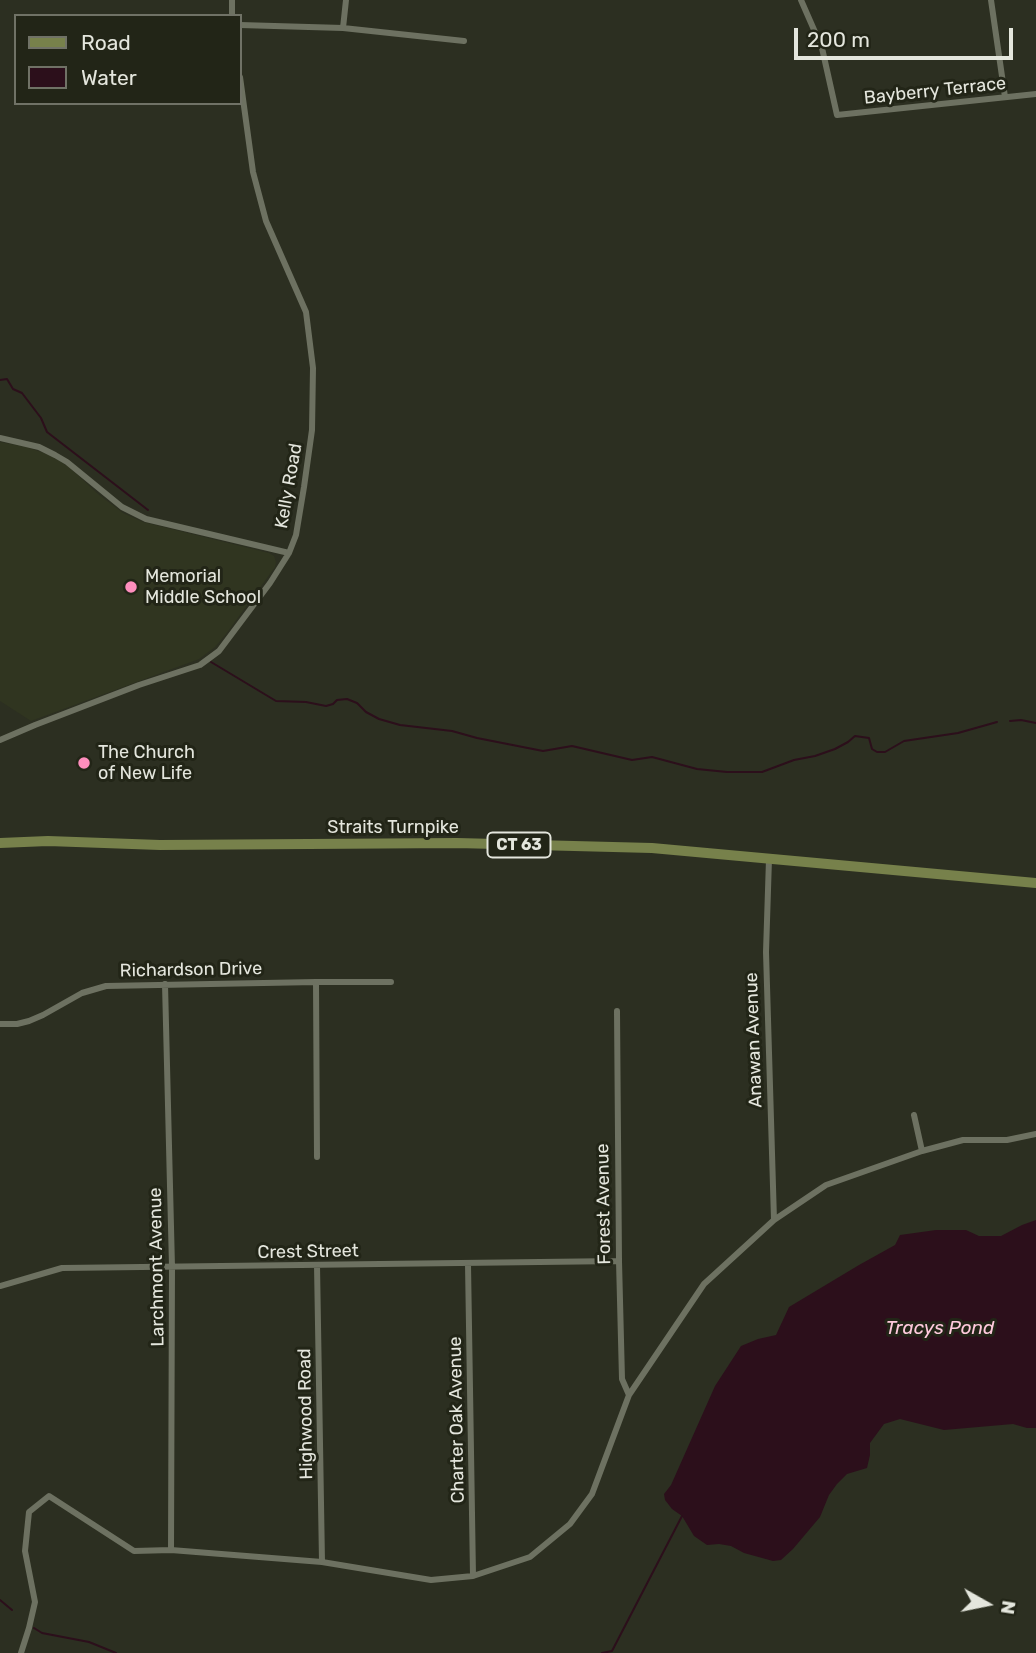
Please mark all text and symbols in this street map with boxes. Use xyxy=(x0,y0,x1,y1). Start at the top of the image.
legend xyxy=(14,14,242,105)
scale bar xyxy=(798,14,1017,58)
text: 200 m xyxy=(807,27,870,52)
text: Road xyxy=(81,30,131,55)
text: Water xyxy=(81,65,137,90)
street label: Bayberry Terrace xyxy=(863,73,1007,109)
street label: Kelly Road xyxy=(271,442,307,530)
place label: Memorial Middle School xyxy=(145,566,261,608)
marker: Memorial Middle School xyxy=(123,579,139,595)
place label: The Church of New Life xyxy=(98,742,195,784)
marker: The Church of New Life xyxy=(76,755,92,771)
street label: Straits Turnpike xyxy=(327,817,459,839)
road number: CT 63 xyxy=(488,832,550,858)
street label: Richardson Drive xyxy=(120,958,262,982)
street label: Anawan Avenue xyxy=(741,972,767,1108)
street label: Forest Avenue xyxy=(592,1143,616,1265)
street label: Larchmont Avenue xyxy=(145,1187,169,1347)
street label: Crest Street xyxy=(257,1240,359,1264)
water label: Tracys Pond xyxy=(886,1318,994,1340)
street label: Charter Oak Avenue xyxy=(445,1336,469,1504)
street label: Highwood Road xyxy=(294,1348,318,1480)
north arrow xyxy=(952,1569,1022,1639)
text: N xyxy=(996,1599,1021,1616)

